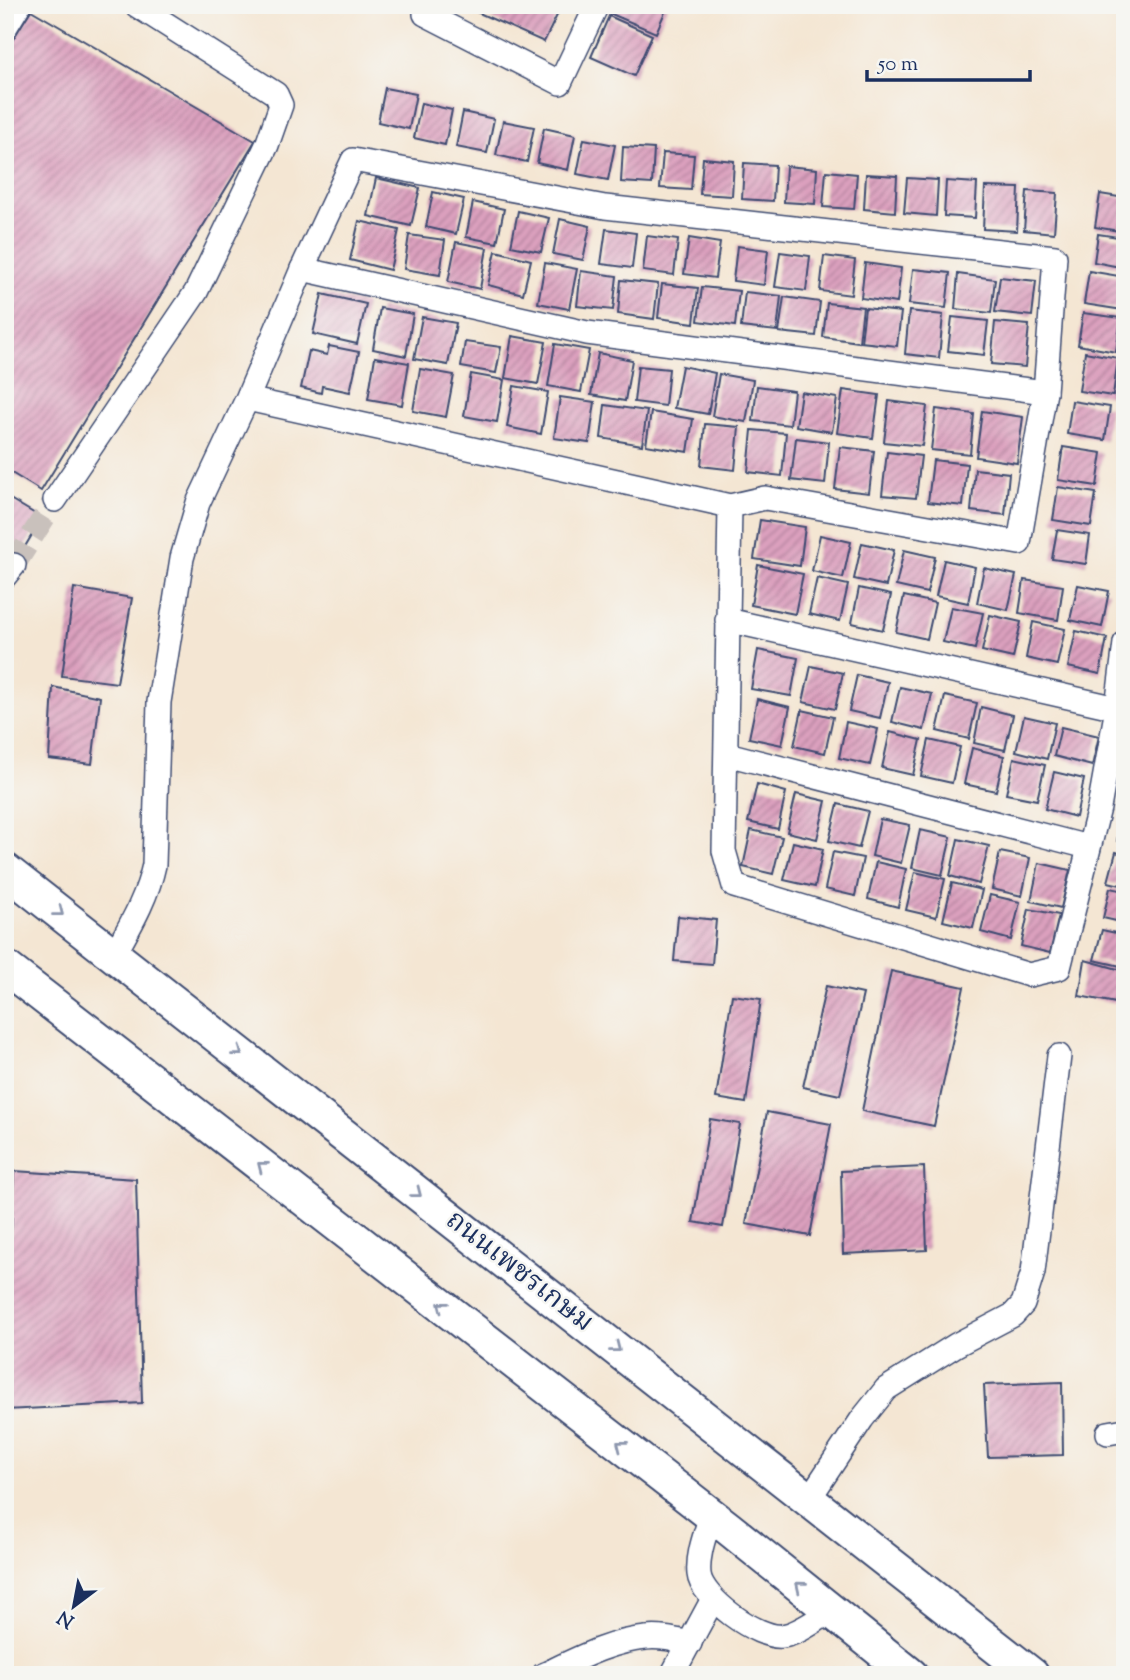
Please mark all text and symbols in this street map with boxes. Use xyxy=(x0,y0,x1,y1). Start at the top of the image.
scale bar xyxy=(867,38,1030,82)
text: 50 m xyxy=(877,50,918,80)
one-way arrow xyxy=(51,904,64,917)
one-way arrow xyxy=(231,1044,243,1057)
one-way arrow xyxy=(257,1162,270,1175)
one-way arrow xyxy=(410,1184,422,1197)
street label: ถนนเพชรเกษม xyxy=(436,1201,602,1343)
one-way arrow xyxy=(437,1301,449,1314)
one-way arrow xyxy=(608,1339,621,1352)
one-way arrow xyxy=(617,1441,629,1454)
north arrow xyxy=(38,1572,108,1642)
one-way arrow xyxy=(796,1582,809,1594)
text: N xyxy=(53,1603,80,1634)

